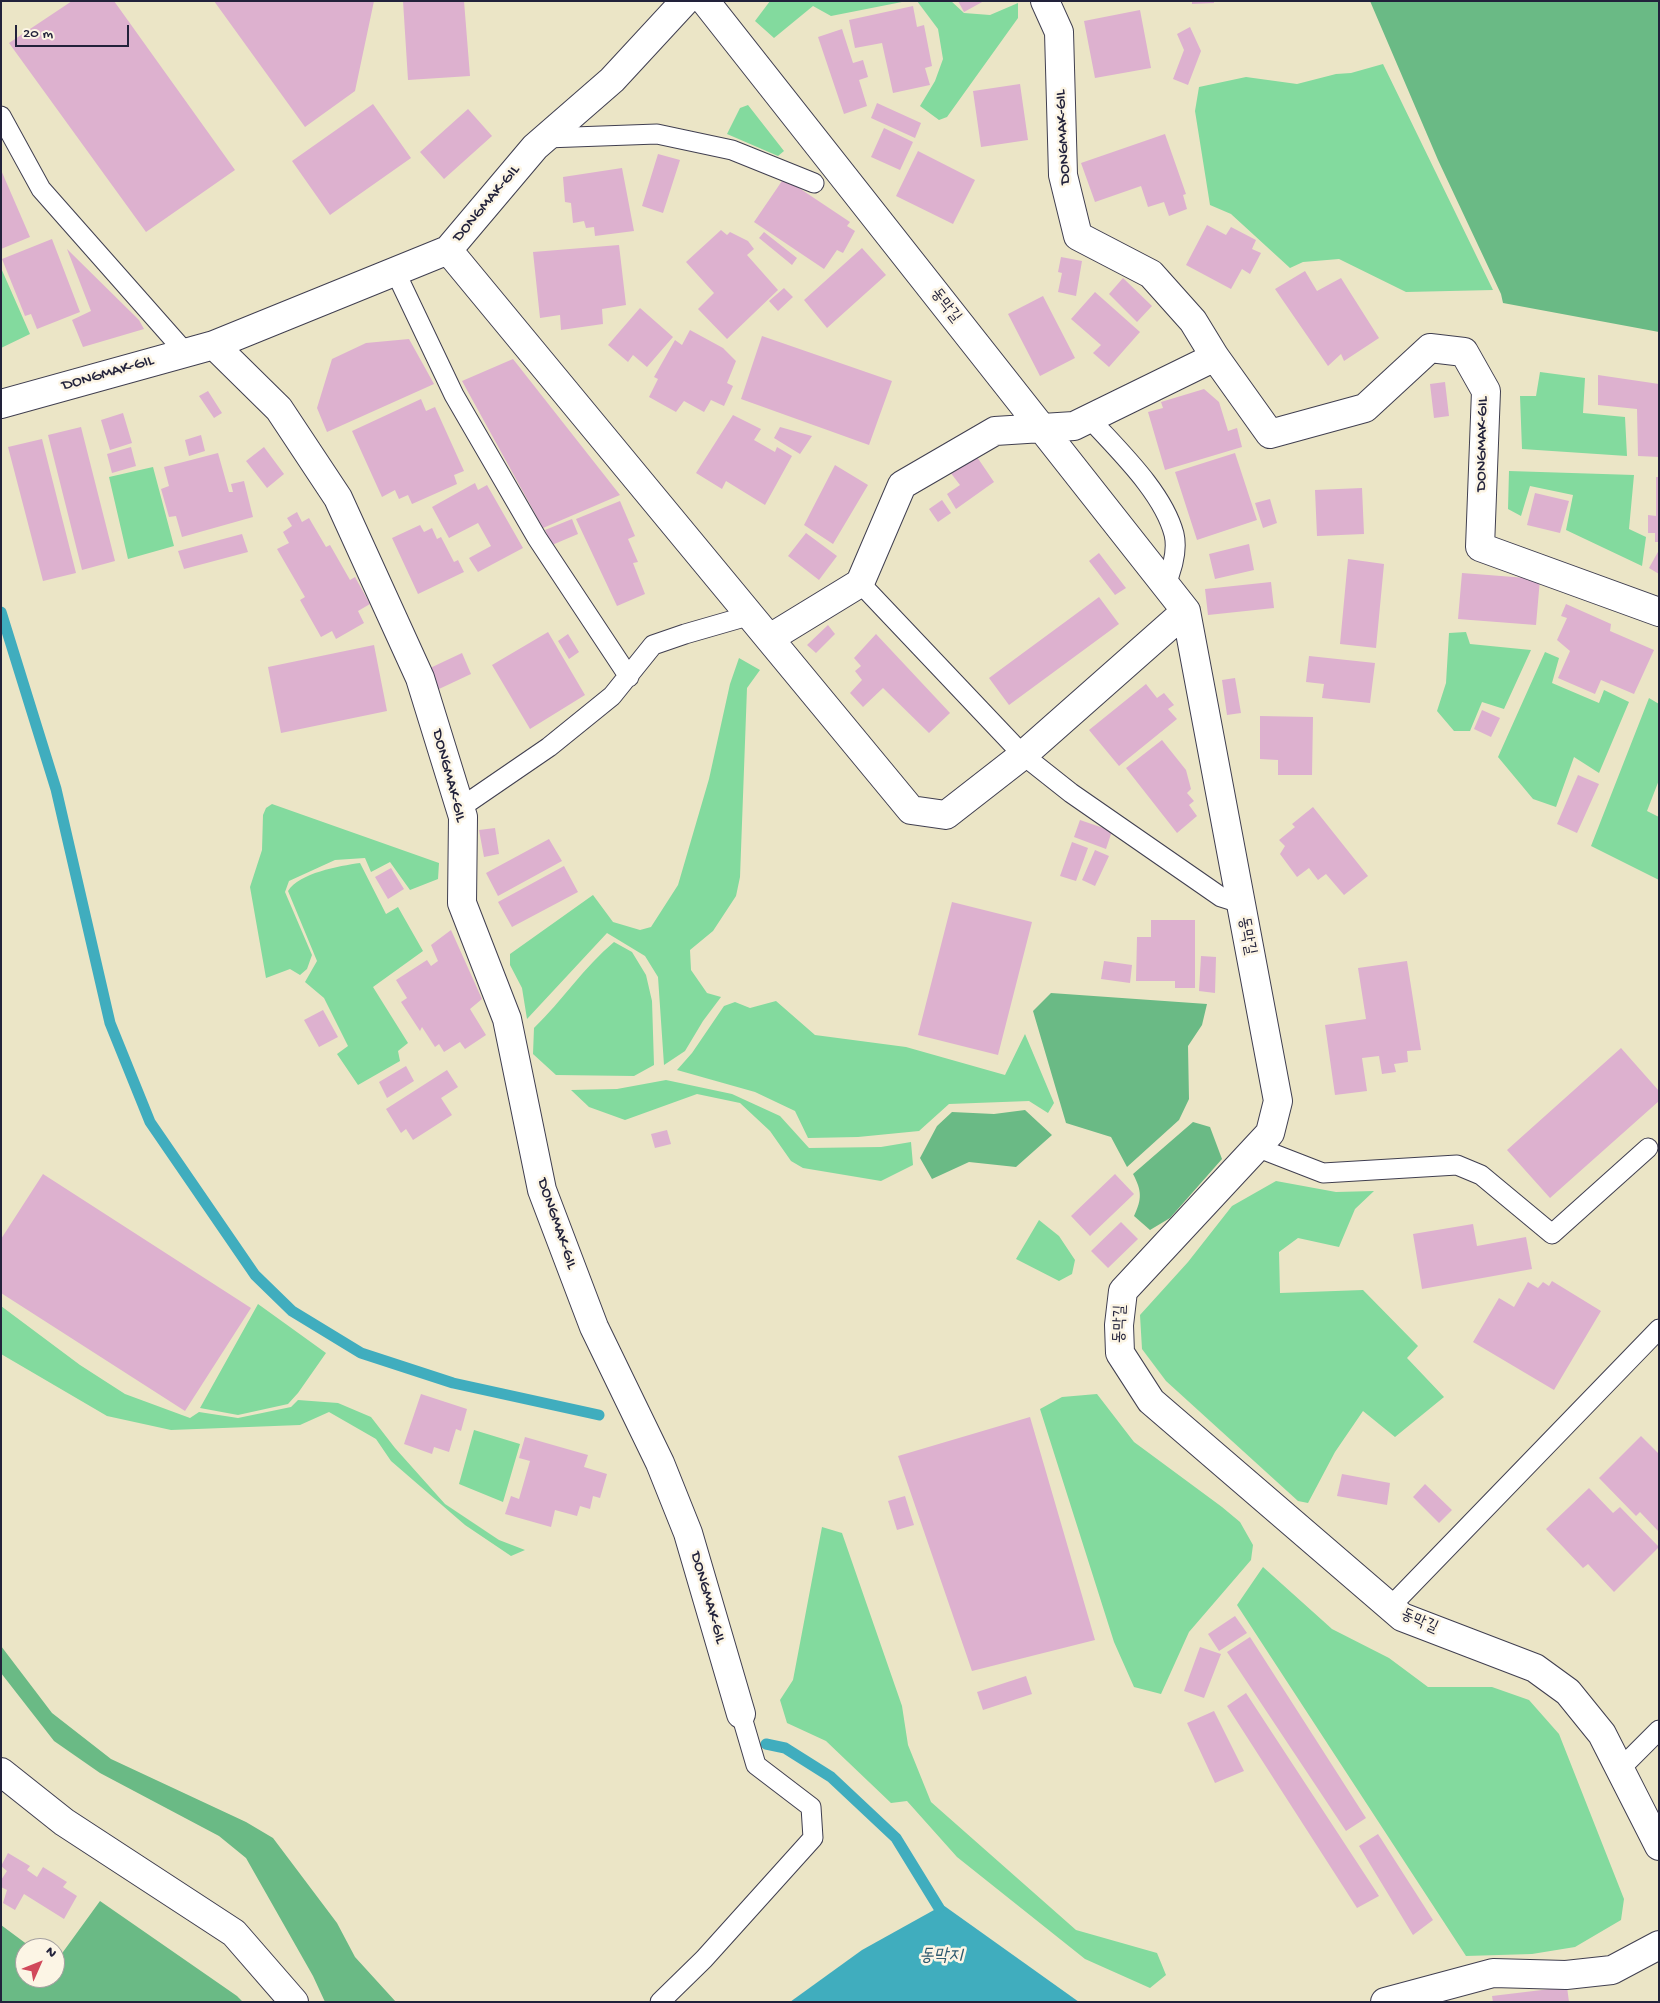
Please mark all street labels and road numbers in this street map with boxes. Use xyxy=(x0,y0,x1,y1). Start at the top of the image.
street label: DONGMAK-GIL xyxy=(1052,89,1076,185)
street label: DONGMAK-GIL xyxy=(449,162,525,246)
street label: 동막길 xyxy=(926,285,964,327)
street label: DONGMAK-GIL xyxy=(60,352,156,396)
street label: DONGMAK-GIL xyxy=(1473,396,1493,492)
street label: DONGMAK-GIL xyxy=(426,728,470,824)
street label: 동막길 xyxy=(1233,915,1259,957)
street label: DONGMAK-GIL xyxy=(531,1176,581,1272)
street label: 동막길 xyxy=(1111,1304,1131,1344)
street label: DONGMAK-GIL xyxy=(685,1550,729,1646)
street label: 동막길 xyxy=(1397,1605,1441,1639)

